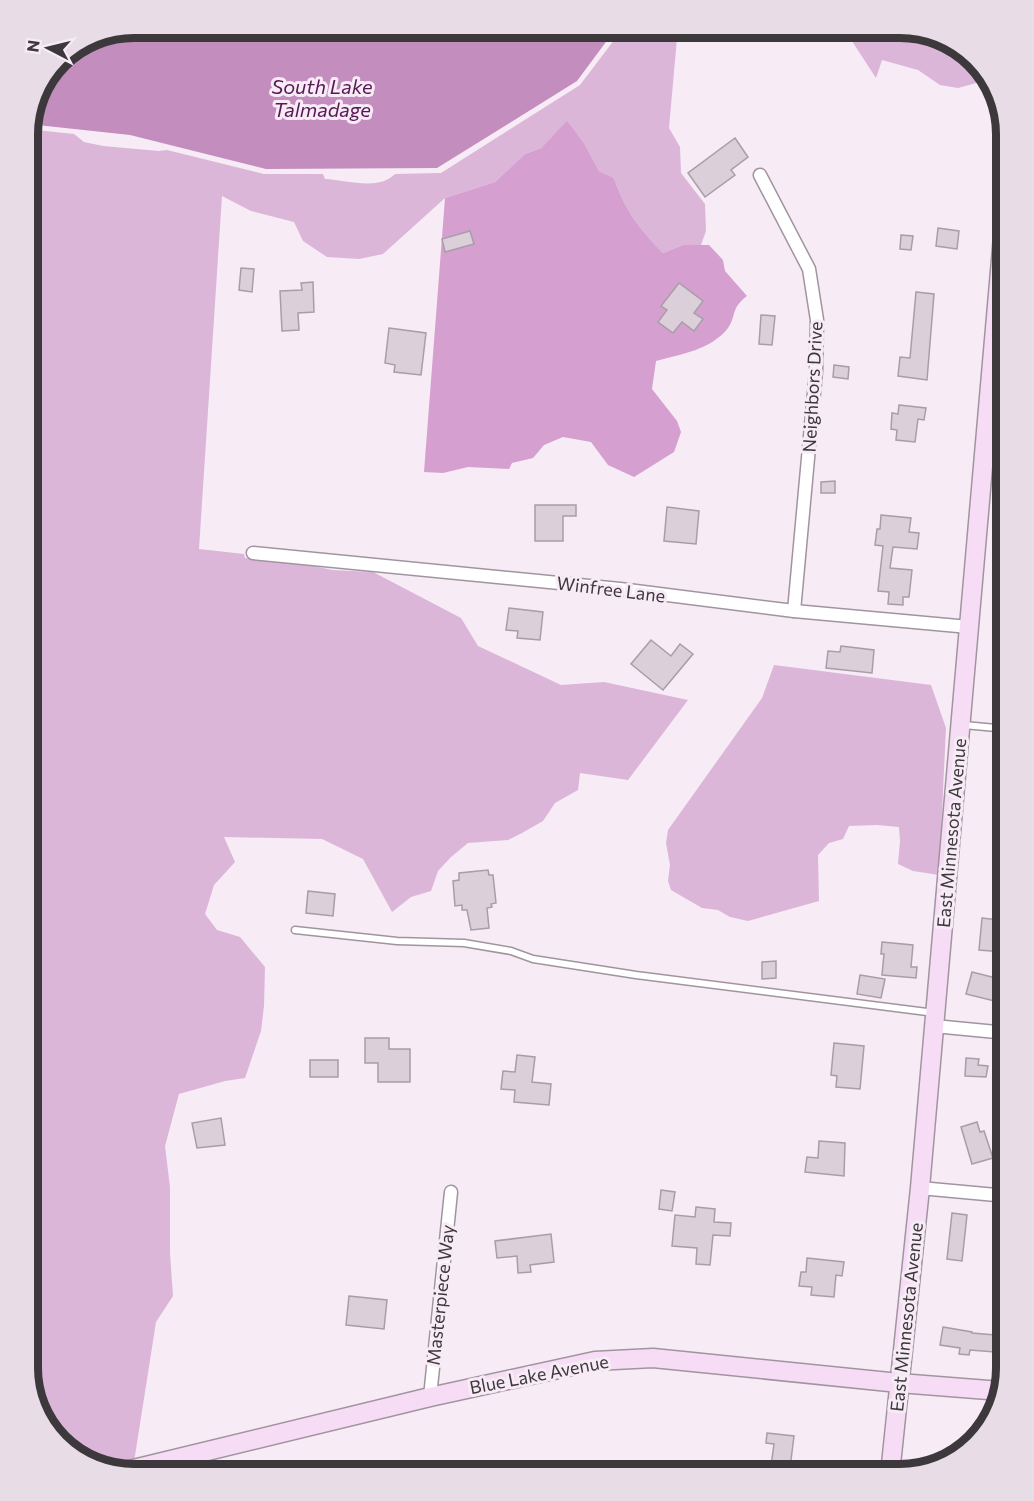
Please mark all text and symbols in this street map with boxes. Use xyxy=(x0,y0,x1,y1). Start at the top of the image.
north arrow xyxy=(18,18,78,78)
text: N xyxy=(22,39,43,53)
water label: South Lake Talmadage xyxy=(271,74,373,121)
street label: Neighbors Drive xyxy=(798,321,826,453)
street label: Winfree Lane xyxy=(555,571,667,607)
street label: East Minnesota Avenue xyxy=(932,737,970,929)
street label: East Minnesota Avenue xyxy=(885,1221,927,1413)
street label: Masterpiece Way xyxy=(422,1224,458,1366)
street label: Blue Lake Avenue xyxy=(468,1350,610,1398)

